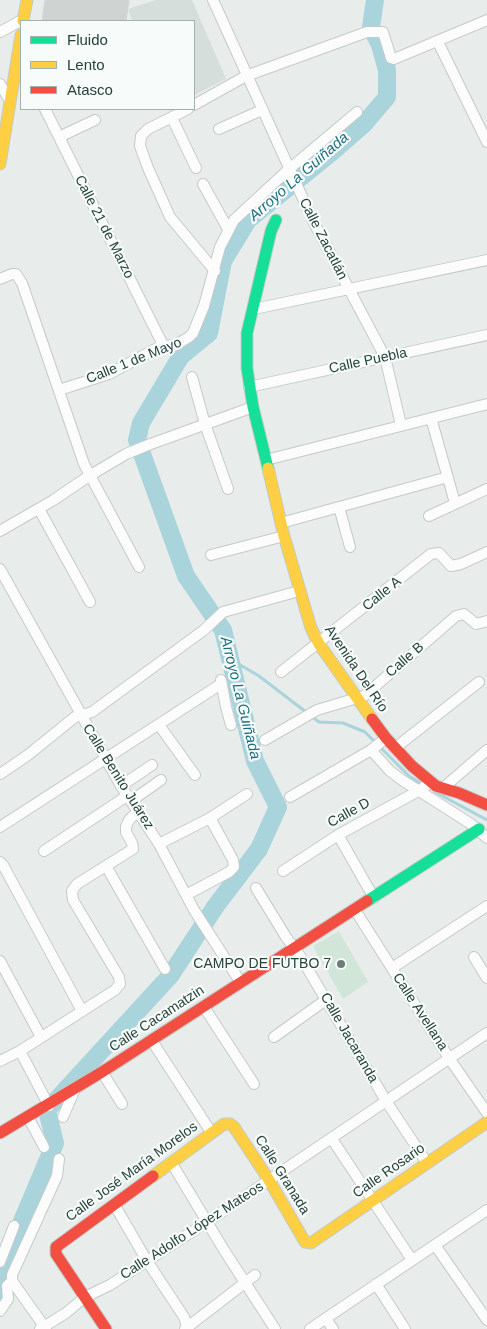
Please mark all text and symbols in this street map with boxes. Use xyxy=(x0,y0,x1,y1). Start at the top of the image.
legend xyxy=(20,20,195,110)
text: Fluido xyxy=(67,31,108,48)
text: Lento xyxy=(67,56,105,73)
text: Atasco xyxy=(67,81,113,98)
water label: Arroyo La Guiñada xyxy=(246,129,352,225)
street label: Calle 21 de Marzo xyxy=(71,173,137,281)
street label: Calle Zacatlán xyxy=(295,195,351,283)
street label: Calle 1 de Mayo xyxy=(84,334,184,388)
street label: Calle Puebla xyxy=(327,345,409,377)
street label: Calle A xyxy=(359,573,405,615)
street label: Avenida Del Río xyxy=(321,622,391,716)
water label: Arroyo La Guiñada xyxy=(216,635,264,761)
street label: Calle B xyxy=(382,639,428,681)
street label: Calle Benito Juárez xyxy=(79,721,157,833)
street label: Calle D xyxy=(325,795,373,831)
place label: CAMPO DE FUTBO 7 xyxy=(193,956,331,972)
marker: CAMPO DE FUTBO 7 xyxy=(335,958,347,970)
street label: Calle Avellana xyxy=(389,970,451,1054)
street label: Calle Cacamatzin xyxy=(106,982,208,1056)
street label: Calle Jacaranda xyxy=(316,990,382,1086)
street label: Calle José María Morelos xyxy=(63,1119,201,1225)
street label: Calle Granada xyxy=(251,1132,313,1218)
street label: Calle Rosario xyxy=(350,1140,428,1202)
street label: Calle Adolfo López Mateos xyxy=(117,1178,267,1284)

